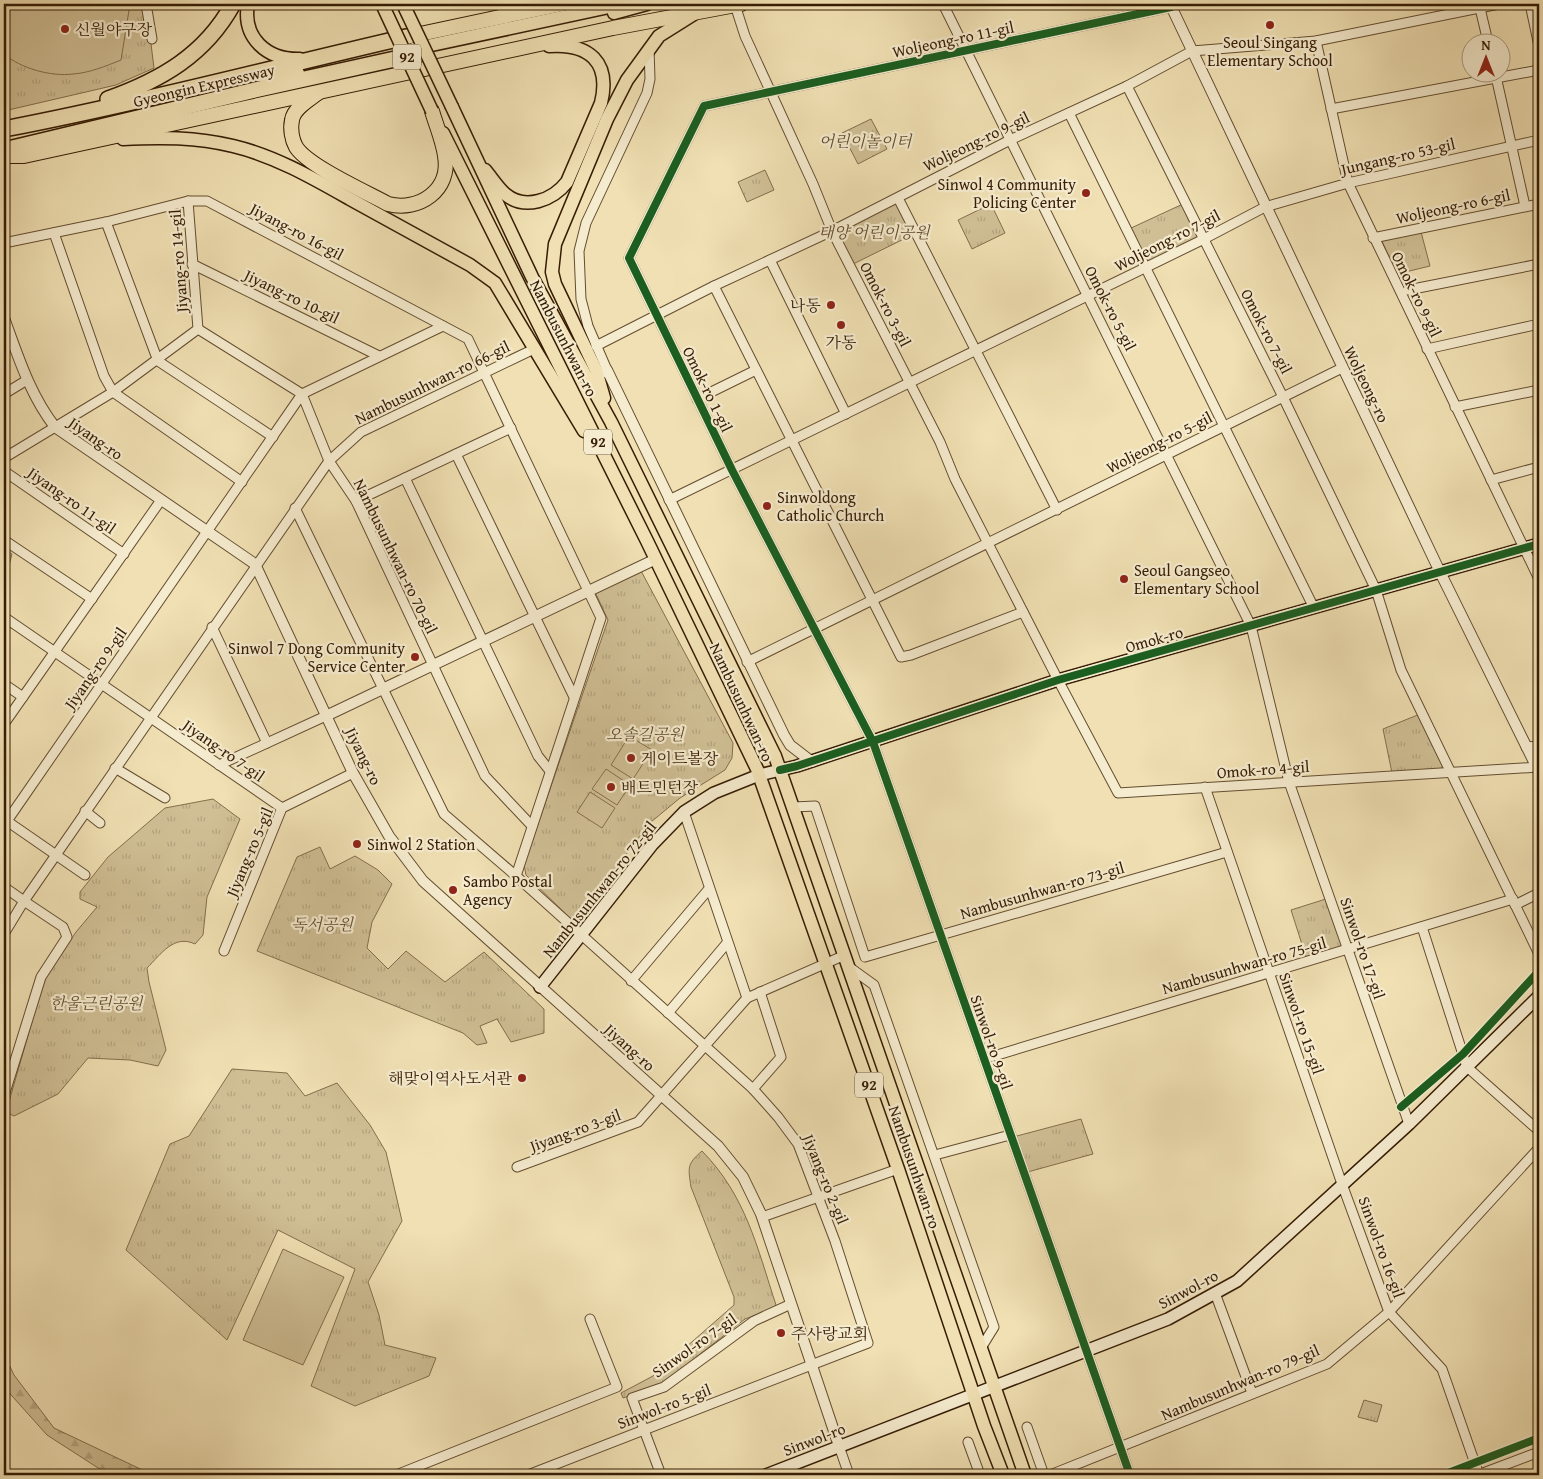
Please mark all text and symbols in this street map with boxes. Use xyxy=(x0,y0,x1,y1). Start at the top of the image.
street label: Woljeong-ro 11-gil xyxy=(890,14,1017,64)
place label: 신월야구장 xyxy=(75,17,153,41)
marker: Seoul Singang Elementary School xyxy=(1264,19,1276,31)
marker: 신월야구장 xyxy=(59,23,71,35)
place label: Seoul Singang Elementary School xyxy=(1207,30,1333,72)
north arrow xyxy=(1460,32,1510,82)
text: N xyxy=(1481,35,1491,55)
road number: 92 xyxy=(393,44,421,70)
street label: Gyeongin Expressway xyxy=(131,57,277,113)
street label: Woljeong-ro 9-gil xyxy=(919,105,1034,177)
park label: 어린이놀이터 xyxy=(819,129,913,153)
street label: Jungang-ro 53-gil xyxy=(1337,131,1458,181)
place label: Sinwol 4 Community Policing Center xyxy=(937,172,1076,214)
street label: Woljeong-ro 6-gil xyxy=(1394,182,1513,230)
marker: Sinwol 4 Community Policing Center xyxy=(1080,187,1092,199)
street label: Jiyang-ro 16-gil xyxy=(244,195,349,266)
street label: Woljeong-ro 7-gil xyxy=(1110,203,1225,277)
street label: Jiyang-ro 14-gil xyxy=(162,208,194,315)
park label: 태양 어린이공원 xyxy=(818,220,931,244)
street label: Omok-ro 9-gil xyxy=(1386,247,1448,341)
street label: Omok-ro 3-gil xyxy=(854,257,918,351)
street label: Omok-ro 5-gil xyxy=(1079,261,1143,355)
street label: Jiyang-ro 10-gil xyxy=(239,262,344,330)
street label: Nambusunhwan-ro xyxy=(524,275,604,401)
street label: Omok-ro 7-gil xyxy=(1235,284,1299,378)
place label: 나동 xyxy=(790,293,822,317)
marker: 나동 xyxy=(825,299,837,311)
marker: 가동 xyxy=(835,319,847,331)
place label: 가동 xyxy=(826,330,857,354)
street label: Nambusunhwan-ro 66-gil xyxy=(350,334,514,430)
street label: Omok-ro 1-gil xyxy=(677,342,739,436)
street label: Woljeong-ro xyxy=(1338,342,1396,426)
street label: Woljeong-ro 5-gil xyxy=(1102,405,1217,479)
street label: Jiyang-ro xyxy=(62,409,128,466)
road number: 92 xyxy=(584,430,612,454)
street label: Jiyang-ro 11-gil xyxy=(21,459,122,540)
street label: Nambusunhwan-ro 70-gil xyxy=(348,474,444,638)
place label: Sinwoldong Catholic Church xyxy=(777,485,884,527)
marker: Sinwoldong Catholic Church xyxy=(761,500,773,512)
place label: Seoul Gangseo Elementary School xyxy=(1134,558,1260,600)
marker: Seoul Gangseo Elementary School xyxy=(1118,573,1130,585)
street label: Omok-ro xyxy=(1122,619,1186,659)
street label: Jiyang-ro 9-gil xyxy=(57,622,132,716)
place label: Sinwol 7 Dong Community Service Center xyxy=(228,636,405,678)
street label: Nambusunhwan-ro xyxy=(704,639,780,765)
marker: Sinwol 7 Dong Community Service Center xyxy=(409,651,421,663)
street label: Jiyang-ro 7-gil xyxy=(176,712,270,787)
street label: Jiyang-ro xyxy=(339,721,388,789)
park label: 오솔길공원 xyxy=(606,722,685,746)
place label: 게이트볼장 xyxy=(641,746,719,770)
marker: 게이트볼장 xyxy=(625,752,637,764)
street label: Omok-ro 4-gil xyxy=(1216,754,1311,784)
place label: 배트민턴장 xyxy=(621,775,699,799)
marker: 배트민턴장 xyxy=(605,781,617,793)
street label: Jiyang-ro 5-gil xyxy=(219,803,279,902)
street label: Nambusunhwan-ro 72-gil xyxy=(536,815,662,963)
place label: Sinwol 2 Station xyxy=(367,832,475,856)
marker: Sinwol 2 Station xyxy=(351,838,363,850)
street label: Nambusunhwan-ro 73-gil xyxy=(957,855,1128,925)
place label: Sambo Postal Agency xyxy=(463,869,553,911)
marker: Sambo Postal Agency xyxy=(447,884,459,896)
street label: Sinwol-ro 17-gil xyxy=(1334,894,1392,1003)
park label: 독서공원 xyxy=(291,912,354,936)
street label: Nambusunhwan-ro 75-gil xyxy=(1159,930,1330,1000)
street label: Sinwol-ro 15-gil xyxy=(1273,969,1331,1078)
park label: 한울근린공원 xyxy=(50,991,144,1015)
street label: Sinwol-ro 9-gil xyxy=(965,991,1020,1093)
street label: Jiyang-ro xyxy=(598,1016,661,1077)
place label: 해맞이역사도서관 xyxy=(388,1066,513,1090)
marker: 해맞이역사도서관 xyxy=(516,1072,528,1084)
road number: 92 xyxy=(855,1072,883,1098)
street label: Jiyang-ro 3-gil xyxy=(524,1102,624,1158)
street label: Nambusunhwan-ro xyxy=(883,1102,947,1232)
street label: Jiyang-ro 2-gil xyxy=(796,1128,855,1228)
street label: Sinwol-ro 16-gil xyxy=(1353,1193,1412,1302)
street label: Sinwol-ro xyxy=(1154,1263,1222,1315)
street label: Sinwol-ro 7-gil xyxy=(647,1307,742,1383)
place label: 주사랑교회 xyxy=(791,1321,868,1345)
marker: 주사랑교회 xyxy=(775,1327,787,1339)
street label: Nambusunhwan-ro 79-gil xyxy=(1157,1338,1323,1426)
street label: Sinwol-ro 5-gil xyxy=(614,1377,715,1435)
street label: Sinwol-ro xyxy=(779,1416,849,1462)

